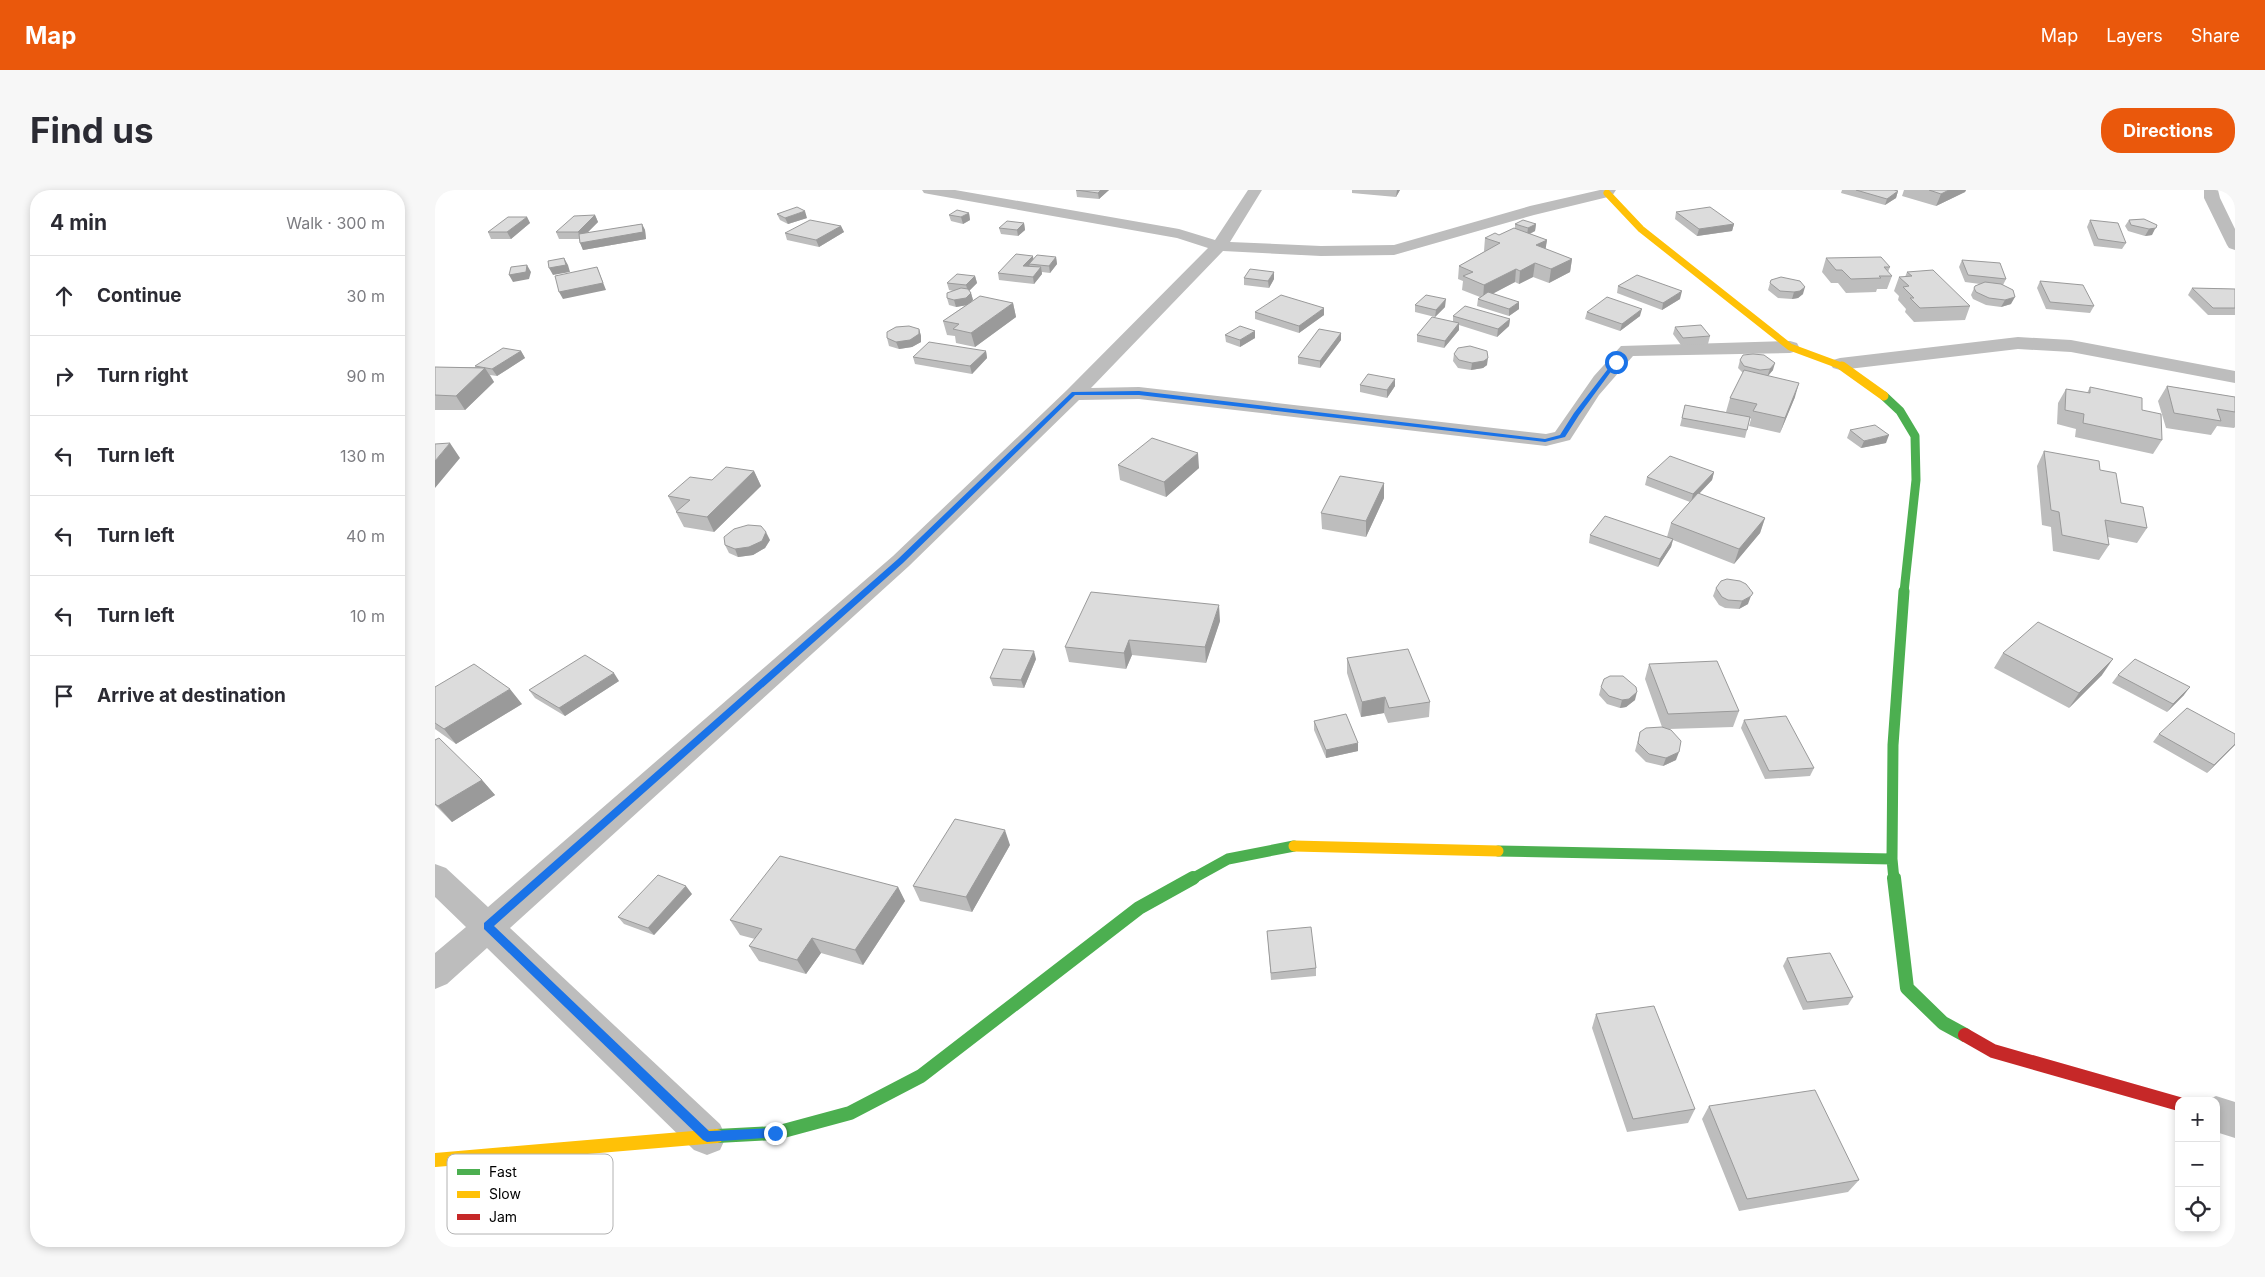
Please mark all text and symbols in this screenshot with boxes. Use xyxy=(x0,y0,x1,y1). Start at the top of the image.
text: Map xyxy=(25,21,76,50)
text: Map xyxy=(2041,25,2078,46)
text: Layers xyxy=(2106,25,2163,46)
text: Share xyxy=(2191,25,2240,46)
button: Directions xyxy=(2101,108,2235,153)
text: Find us xyxy=(30,109,154,151)
text: 4 min xyxy=(50,210,107,235)
text: Walk · 300 m xyxy=(286,213,385,233)
icon: ahead xyxy=(50,282,78,310)
text: Continue xyxy=(97,284,182,307)
text: 30 m xyxy=(347,286,385,306)
route start xyxy=(1605,351,1628,374)
icon: right xyxy=(50,362,78,390)
text: Turn right xyxy=(97,364,188,387)
text: 90 m xyxy=(346,366,385,386)
icon: left xyxy=(50,442,78,470)
text: Turn left xyxy=(97,444,175,467)
text: 130 m xyxy=(340,446,385,466)
icon: left xyxy=(50,522,78,550)
text: Turn left xyxy=(97,524,175,547)
text: 40 m xyxy=(346,526,385,546)
icon: left xyxy=(50,602,78,630)
text: Turn left xyxy=(97,604,175,627)
text: 10 m xyxy=(350,606,385,626)
icon: arrive xyxy=(50,682,78,710)
text: Arrive at destination xyxy=(97,684,286,707)
map controls xyxy=(2175,1097,2220,1232)
button: + xyxy=(2175,1097,2220,1142)
route end xyxy=(764,1122,787,1145)
button: − xyxy=(2175,1142,2220,1187)
legend xyxy=(447,1154,613,1234)
text: Fast xyxy=(489,1163,517,1180)
text: Slow xyxy=(489,1185,521,1202)
button: locate xyxy=(2175,1187,2220,1232)
text: Jam xyxy=(489,1208,517,1225)

